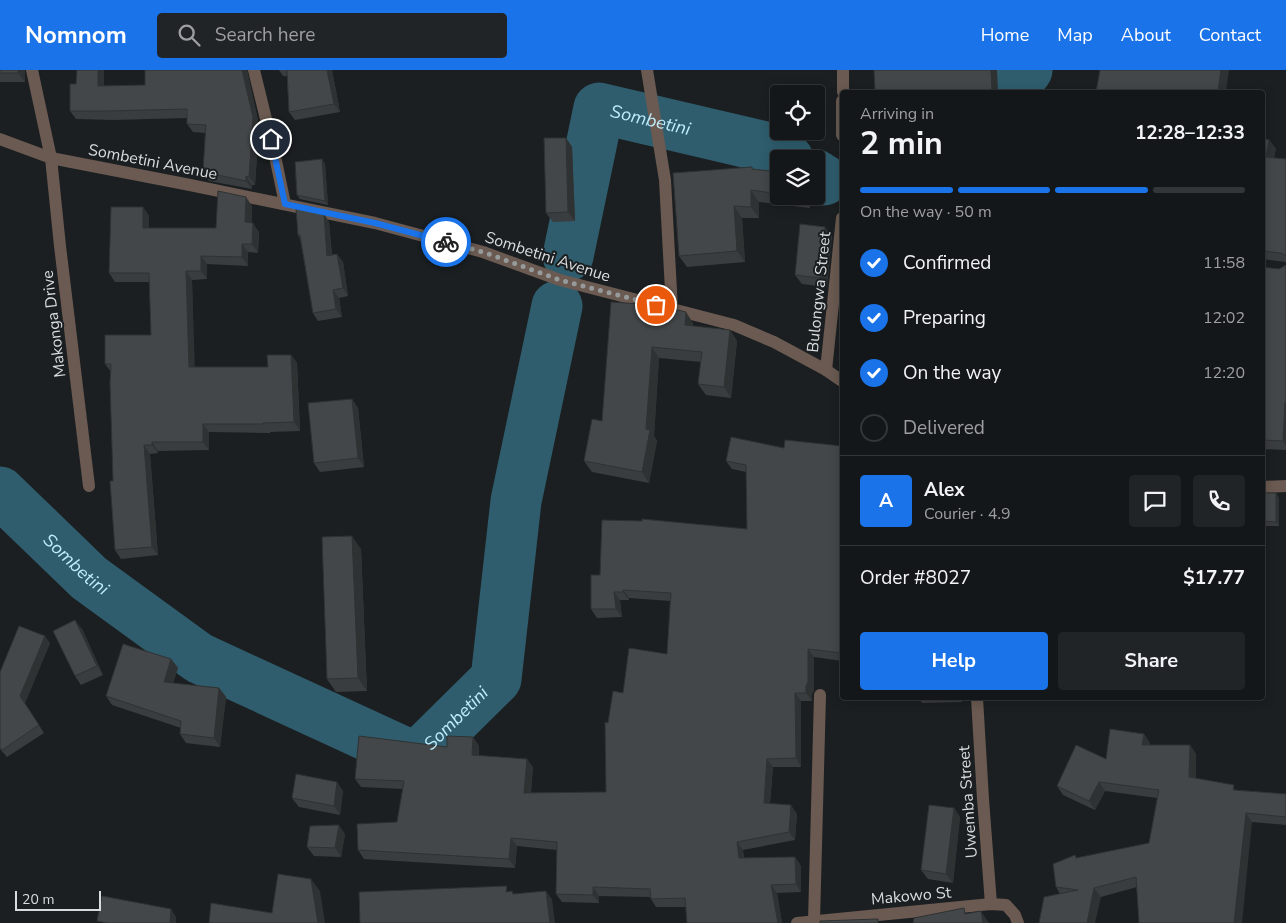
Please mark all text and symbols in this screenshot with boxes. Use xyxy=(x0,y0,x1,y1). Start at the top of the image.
search box xyxy=(157,13,507,58)
text: Nomnom xyxy=(25,19,127,51)
icon: search xyxy=(175,21,203,49)
text: Search here xyxy=(215,22,315,48)
text: Home xyxy=(981,23,1029,47)
text: Map xyxy=(1057,23,1093,47)
text: About xyxy=(1121,23,1171,47)
text: Contact xyxy=(1199,23,1261,47)
map controls xyxy=(770,85,825,205)
button: locate xyxy=(770,85,825,140)
water label: Sombetini xyxy=(608,99,694,141)
text: Arriving in xyxy=(860,103,934,125)
pin xyxy=(250,118,292,160)
text: 12:28–12:33 xyxy=(1135,120,1245,146)
text: 2 min xyxy=(860,122,943,165)
icon: home xyxy=(257,125,285,153)
street label: Sombetini Avenue xyxy=(86,139,219,185)
button: layers xyxy=(770,150,825,205)
text: On the way · 50 m xyxy=(860,201,992,223)
courier xyxy=(421,217,471,267)
street label: Sombetini Avenue xyxy=(482,226,613,288)
icon: bike xyxy=(432,228,460,256)
street label: Bulongwa Street xyxy=(802,230,836,354)
icon: check xyxy=(860,249,888,277)
text: Confirmed xyxy=(903,250,991,276)
text: 11:58 xyxy=(1203,252,1245,274)
street label: Makonga Drive xyxy=(37,269,71,379)
pin xyxy=(635,284,677,326)
icon: bag xyxy=(642,291,670,319)
icon: check xyxy=(860,304,888,332)
text: Preparing xyxy=(903,305,986,331)
text: 12:02 xyxy=(1203,307,1245,329)
icon: check xyxy=(860,359,888,387)
text: On the way xyxy=(903,360,1001,386)
text: 12:20 xyxy=(1203,362,1245,384)
text: Delivered xyxy=(903,415,985,441)
button: chat xyxy=(1129,475,1181,527)
button: phone xyxy=(1193,475,1245,527)
text: Alex xyxy=(924,477,965,503)
text: A xyxy=(879,488,893,514)
text: Courier · 4.9 xyxy=(924,503,1010,525)
water label: Sombetini xyxy=(38,528,115,601)
text: Order #8027 xyxy=(860,565,971,591)
text: $17.77 xyxy=(1183,565,1245,591)
button: Help xyxy=(860,632,1048,690)
button: Share xyxy=(1058,632,1245,690)
water label: Sombetini xyxy=(419,681,494,756)
street label: Uwemba Street xyxy=(953,745,983,859)
street label: Makowo St xyxy=(870,881,953,910)
scale bar xyxy=(15,888,101,911)
text: 20 m xyxy=(22,890,54,909)

